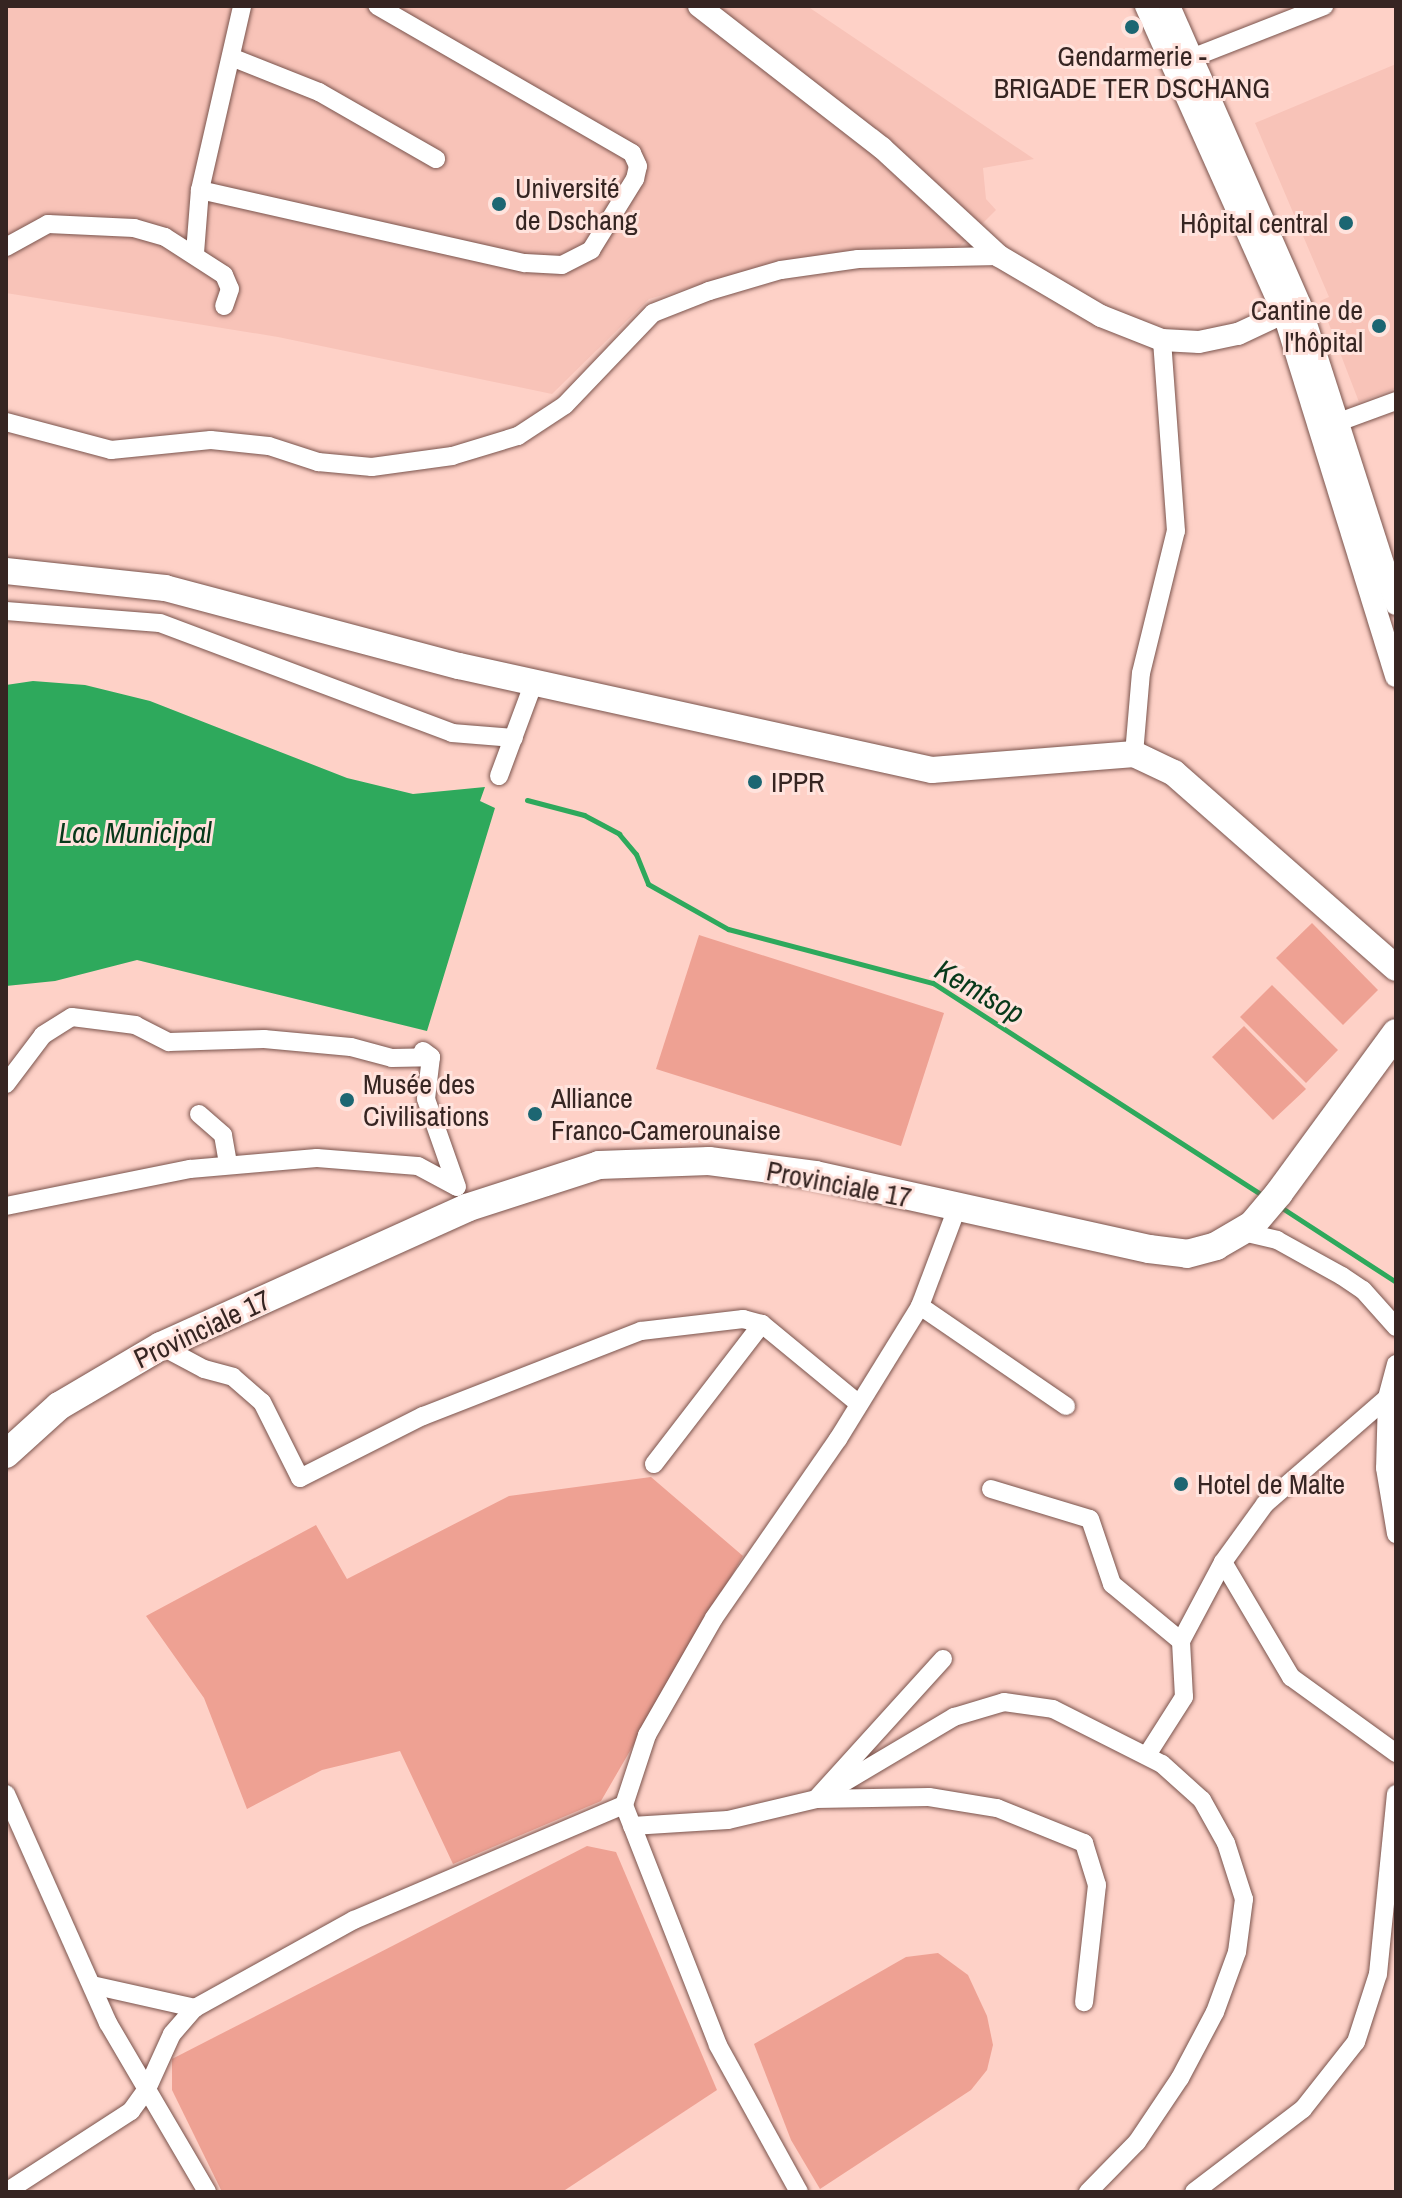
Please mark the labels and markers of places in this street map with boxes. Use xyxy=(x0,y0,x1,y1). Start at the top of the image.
marker: Gendarmerie - BRIGADE TER DSCHANG xyxy=(1123,18,1141,36)
place label: Gendarmerie - BRIGADE TER DSCHANG xyxy=(994,39,1270,105)
place label: Université de Dschang xyxy=(515,171,638,237)
marker: Université de Dschang xyxy=(490,195,508,213)
place label: Hôpital central xyxy=(1180,206,1328,240)
marker: Hôpital central xyxy=(1335,212,1357,234)
place label: Cantine de l'hôpital xyxy=(1251,293,1363,359)
marker: Cantine de l'hôpital xyxy=(1370,317,1388,335)
place label: IPPR xyxy=(771,765,825,799)
marker: IPPR xyxy=(746,773,764,791)
place label: Musée des Civilisations xyxy=(363,1067,489,1133)
place label: Alliance Franco-Camerounaise xyxy=(551,1081,781,1147)
marker: Musée des Civilisations xyxy=(338,1091,356,1109)
marker: Alliance Franco-Camerounaise xyxy=(526,1105,544,1123)
place label: Hotel de Malte xyxy=(1197,1467,1345,1501)
marker: Hotel de Malte xyxy=(1172,1475,1190,1493)

